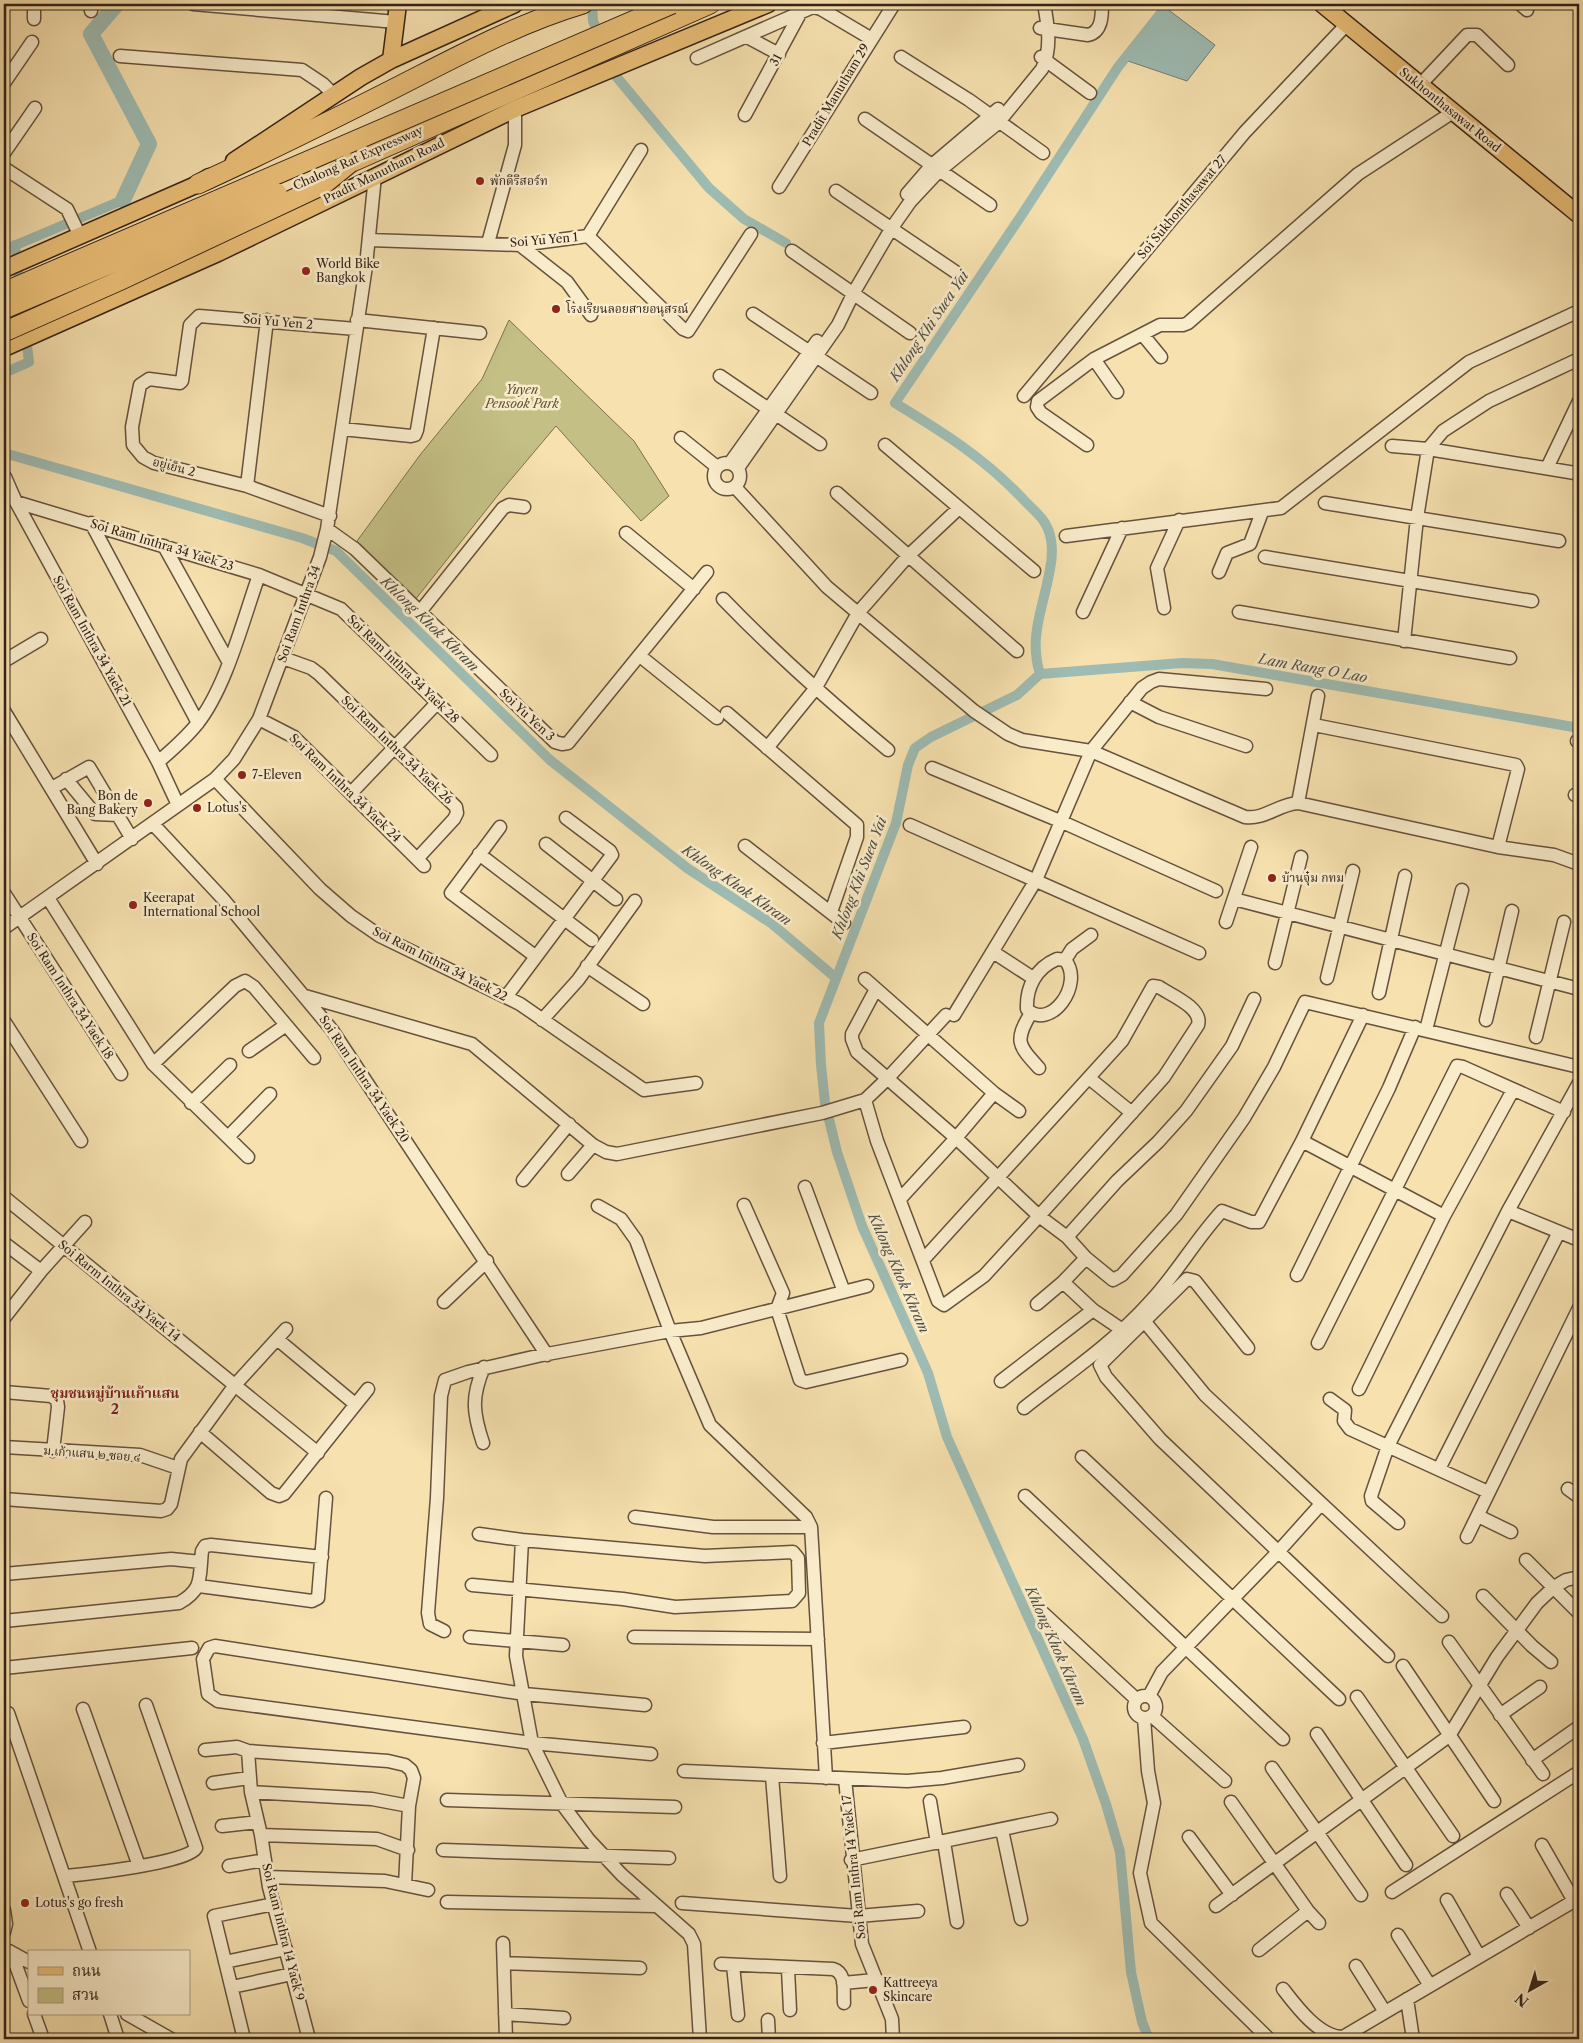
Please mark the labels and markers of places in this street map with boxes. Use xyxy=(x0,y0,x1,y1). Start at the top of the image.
place label: พักดีรีสอร์ท xyxy=(490,173,548,188)
marker: พักดีรีสอร์ท xyxy=(474,175,486,187)
place label: World Bike Bangkok xyxy=(315,256,380,285)
marker: World Bike Bangkok xyxy=(300,265,312,277)
place label: โรงเรียนลอยสายอนุสรณ์ xyxy=(565,300,689,317)
marker: โรงเรียนลอยสายอนุสรณ์ xyxy=(550,303,562,315)
place label: 7-Eleven xyxy=(252,767,302,782)
marker: 7-Eleven xyxy=(236,769,248,781)
place label: Bon de Bang Bakery xyxy=(67,788,138,817)
marker: Bon de Bang Bakery xyxy=(142,797,154,809)
place label: Lotus's xyxy=(207,800,247,815)
marker: Lotus's xyxy=(191,802,203,814)
place label: บ้านจุ๋ม กทม xyxy=(1282,870,1344,886)
marker: บ้านจุ๋ม กทม xyxy=(1266,872,1278,884)
place label: Keerapat International School xyxy=(143,890,260,919)
marker: Keerapat International School xyxy=(127,899,139,911)
place label: Lotus's go fresh xyxy=(35,1895,124,1910)
marker: Lotus's go fresh xyxy=(19,1897,31,1909)
place label: Kattreeya Skincare xyxy=(883,1975,939,2004)
marker: Kattreeya Skincare xyxy=(867,1984,879,1996)

